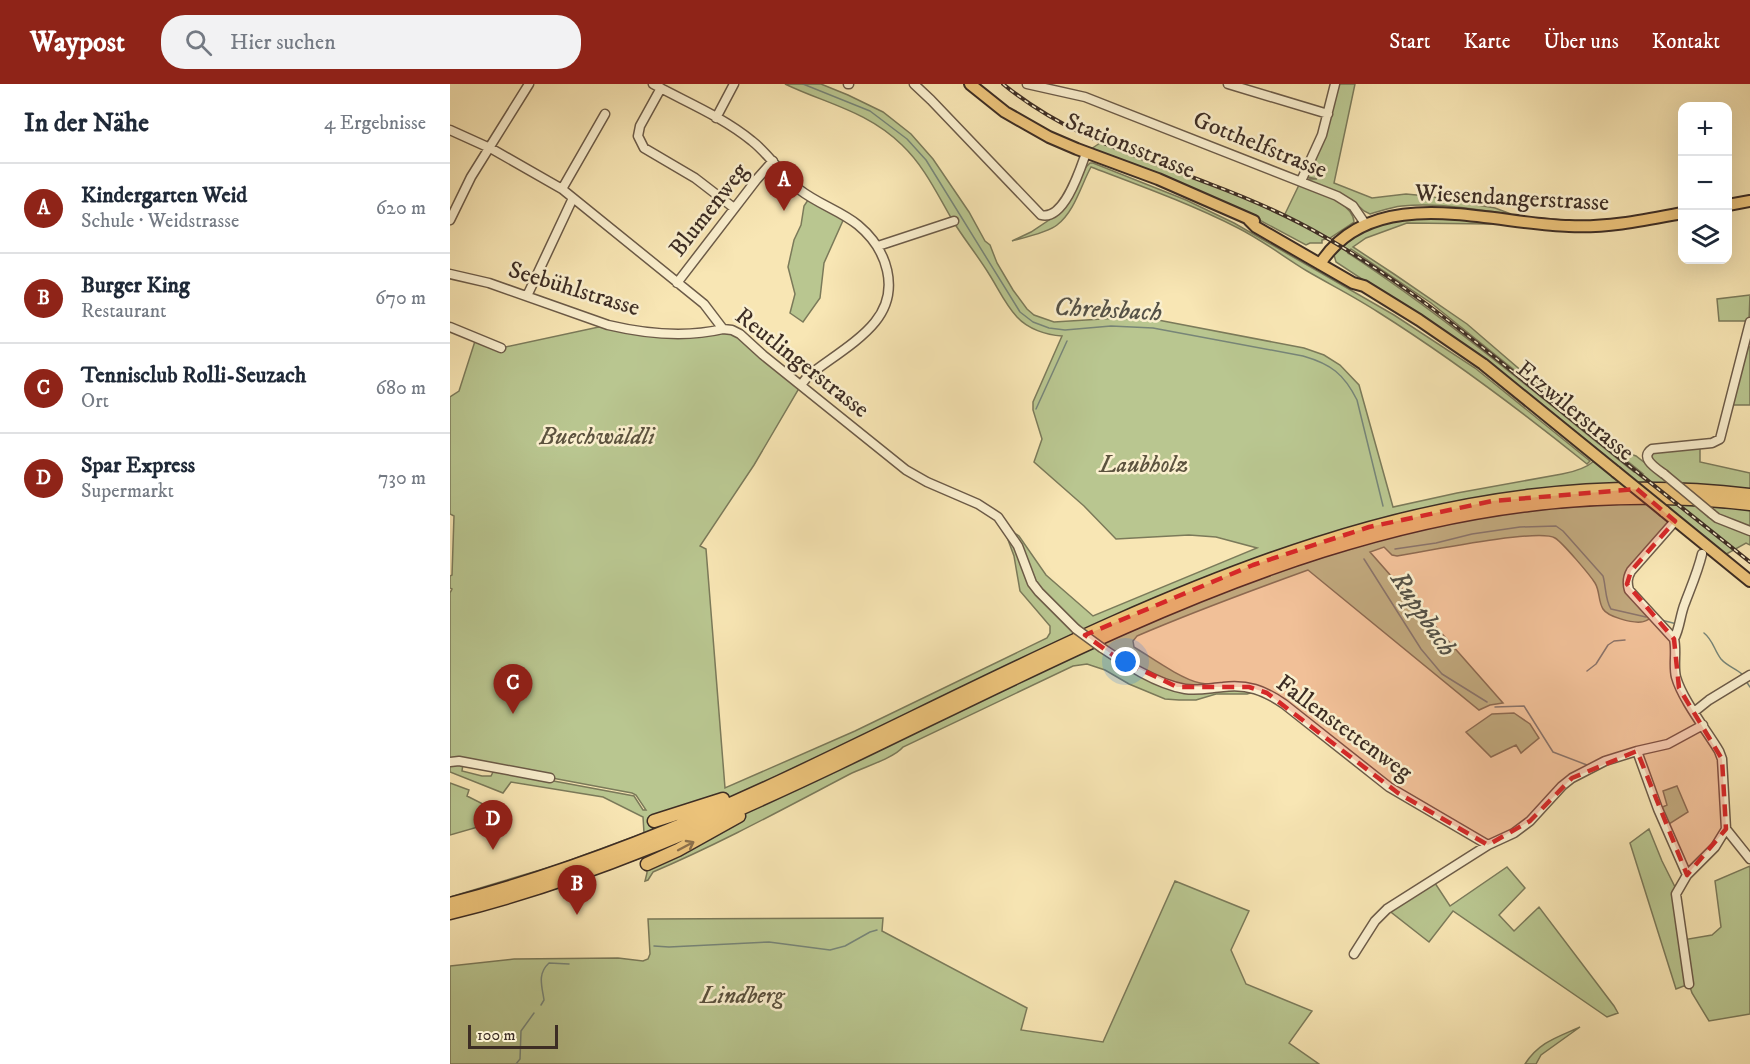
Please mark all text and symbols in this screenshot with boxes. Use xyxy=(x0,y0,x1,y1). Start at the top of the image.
search box xyxy=(161,15,581,69)
text: Waypost xyxy=(30,25,125,60)
icon: search xyxy=(182,26,215,59)
text: Hier suchen xyxy=(230,29,336,56)
text: Start xyxy=(1389,29,1431,55)
text: Karte xyxy=(1464,29,1510,55)
text: Über uns xyxy=(1543,29,1619,55)
text: Kontakt xyxy=(1652,29,1720,55)
map controls xyxy=(1678,102,1732,264)
button: + xyxy=(1678,102,1732,156)
street label: Gotthelfstrasse xyxy=(1189,105,1331,186)
street label: Stationsstrasse xyxy=(1061,106,1199,186)
text: In der Nähe xyxy=(24,107,149,140)
text: 4 Ergebnisse xyxy=(324,111,426,136)
button: − xyxy=(1678,156,1732,210)
street label: Blumenweg xyxy=(663,157,755,263)
pin: A xyxy=(764,162,804,211)
street label: Wiesendangerstrasse xyxy=(1413,178,1610,218)
text: Kindergarten Weid xyxy=(81,182,247,209)
text: A xyxy=(37,196,50,221)
text: 620 m xyxy=(376,196,426,221)
text: Schule · Weidstrasse xyxy=(81,209,239,234)
button: layers xyxy=(1678,210,1732,264)
street label: Seebühlstrasse xyxy=(505,255,643,323)
text: Burger King xyxy=(81,272,190,299)
text: B xyxy=(37,286,50,311)
text: 670 m xyxy=(375,286,426,311)
water label: Chrebsbach xyxy=(1053,291,1163,329)
text: Restaurant xyxy=(81,299,166,324)
street label: Reutlingerstrasse xyxy=(729,301,875,425)
street label: Etzwilerstrasse xyxy=(1510,354,1640,468)
text: Tennisclub Rolli-Seuzach xyxy=(81,362,306,389)
text: C xyxy=(37,376,50,401)
text: 680 m xyxy=(376,376,426,401)
text: Ort xyxy=(81,389,109,414)
park label: Buechwäldli xyxy=(538,422,656,452)
park label: Laubholz xyxy=(1097,450,1189,480)
text: Spar Express xyxy=(81,452,195,479)
text: D xyxy=(36,466,51,491)
text: 730 m xyxy=(378,466,426,491)
text: Supermarkt xyxy=(81,479,174,504)
water label: Ruppbach xyxy=(1382,564,1464,663)
your location xyxy=(1111,647,1140,676)
pin: C xyxy=(494,664,532,714)
street label: Fallenstettenweg xyxy=(1270,668,1418,788)
pin: D xyxy=(474,800,513,850)
one-way arrow xyxy=(677,839,695,851)
pin: B xyxy=(558,866,596,915)
park label: Lindberg xyxy=(698,981,786,1011)
scale bar xyxy=(468,1022,558,1050)
text: 100 m xyxy=(477,1025,516,1045)

